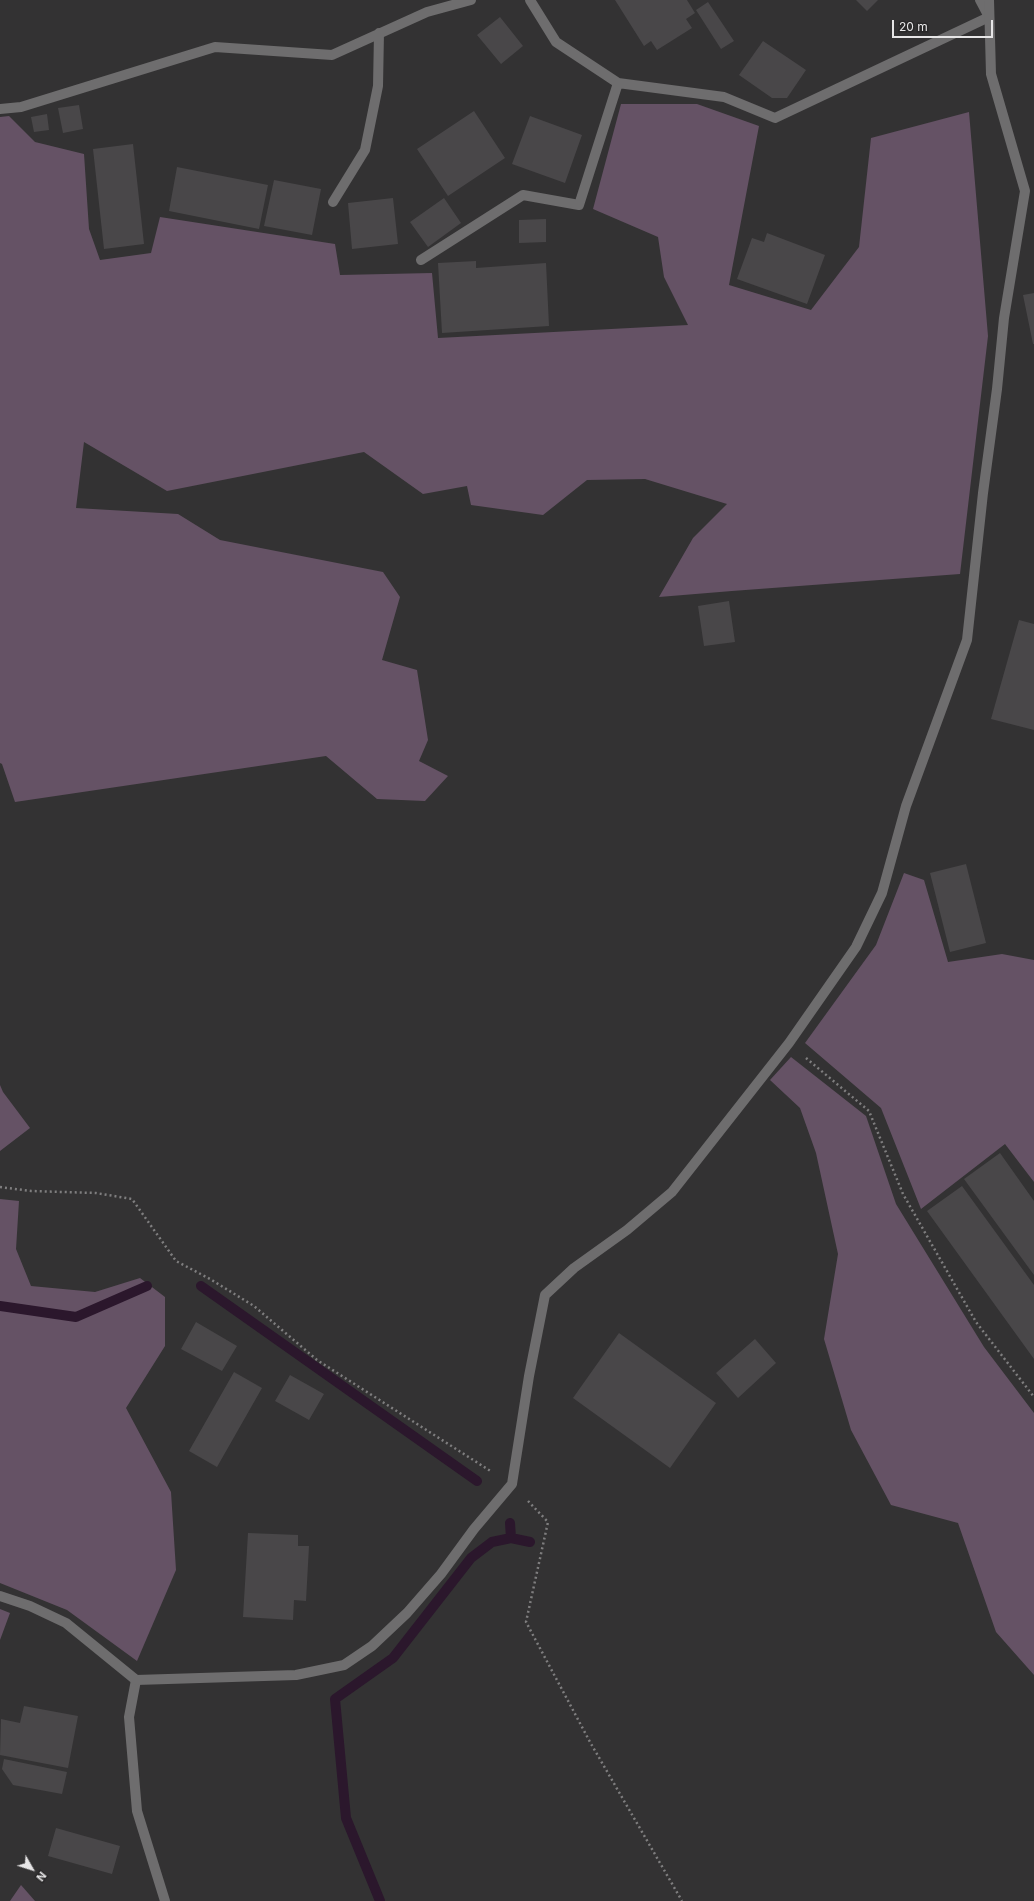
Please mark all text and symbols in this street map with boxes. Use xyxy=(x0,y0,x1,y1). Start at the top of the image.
scale bar xyxy=(894,12,995,38)
text: 20 m xyxy=(899,19,928,34)
north arrow xyxy=(12,1849,52,1889)
text: N xyxy=(33,1869,49,1884)

